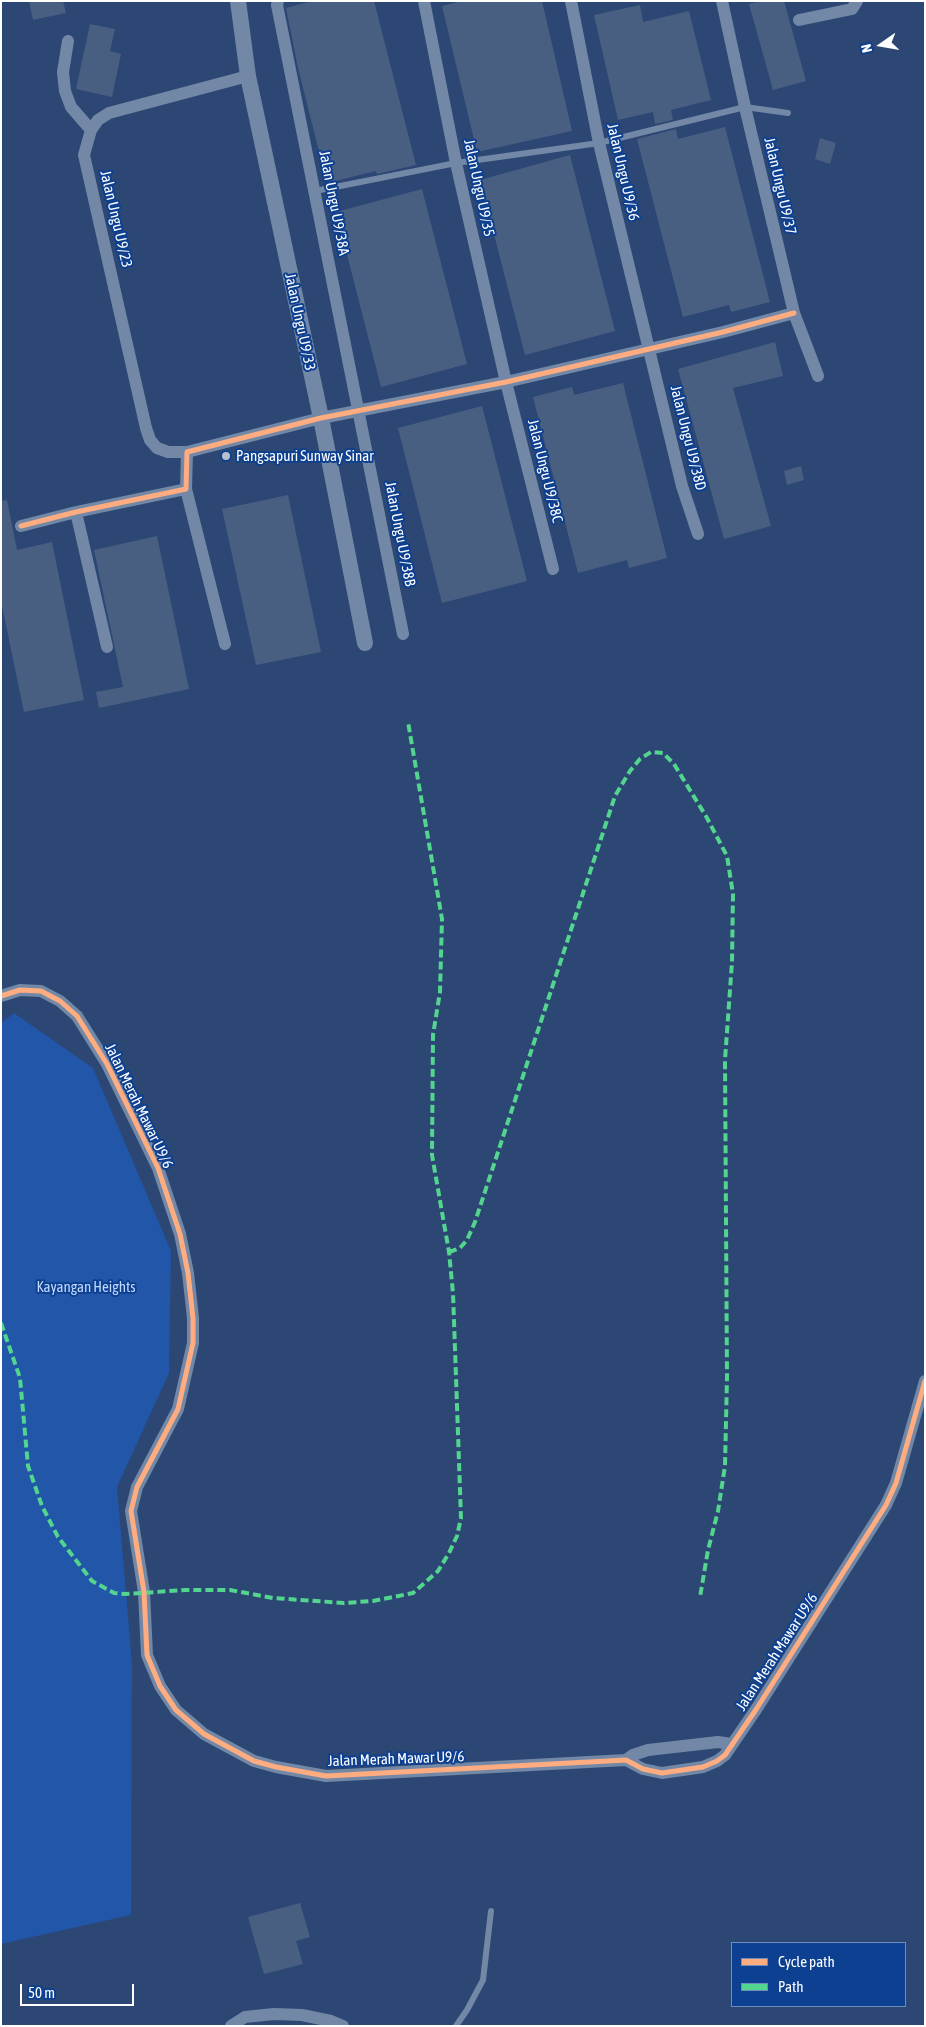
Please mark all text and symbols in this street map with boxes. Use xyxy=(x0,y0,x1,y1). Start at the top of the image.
north arrow xyxy=(856,20,906,70)
text: N xyxy=(858,43,875,54)
street label: Jalan Ungu U9/36 xyxy=(603,122,643,222)
street label: Jalan Ungu U9/37 xyxy=(760,136,800,236)
street label: Jalan Ungu U9/35 xyxy=(460,138,498,238)
street label: Jalan Ungu U9/38A xyxy=(315,149,353,257)
street label: Jalan Ungu U9/23 xyxy=(96,169,136,269)
street label: Jalan Ungu U9/33 xyxy=(281,272,319,372)
street label: Jalan Ungu U9/38D xyxy=(666,384,710,492)
street label: Jalan Ungu U9/38C xyxy=(523,418,567,524)
place label: Pangsapuri Sunway Sinar xyxy=(236,447,374,465)
marker: Pangsapuri Sunway Sinar xyxy=(220,450,232,462)
street label: Jalan Ungu U9/38B xyxy=(381,480,419,588)
street label: Jalan Merah Mawar U9/6 xyxy=(101,1041,177,1171)
park label: Kayangan Heights xyxy=(36,1278,136,1296)
street label: Jalan Merah Mawar U9/6 xyxy=(732,1590,822,1714)
street label: Jalan Merah Mawar U9/6 xyxy=(327,1748,465,1770)
legend xyxy=(731,1942,906,2007)
text: Cycle path xyxy=(778,1953,835,1970)
scale bar xyxy=(22,1974,136,2006)
text: Path xyxy=(778,1978,804,1995)
text: 50 m xyxy=(28,1984,55,2001)

